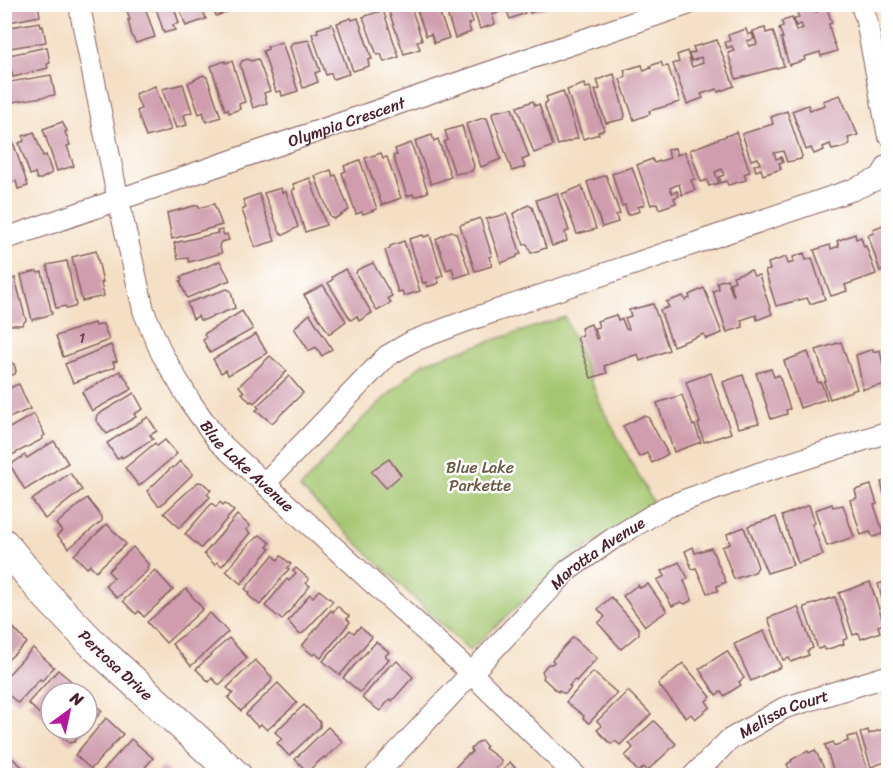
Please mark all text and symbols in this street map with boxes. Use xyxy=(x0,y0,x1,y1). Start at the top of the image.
street label: Olympia Crescent xyxy=(284,88,410,156)
house number: 1 xyxy=(79,326,85,351)
street label: Blue Lake Avenue xyxy=(192,414,301,520)
park label: Blue Lake Parkette xyxy=(446,453,514,500)
street label: Marotta Avenue xyxy=(542,509,651,597)
street label: Pertosa Drive xyxy=(71,622,160,708)
north arrow xyxy=(39,681,99,741)
street label: Melissa Court xyxy=(733,681,832,747)
text: N xyxy=(64,683,90,715)

